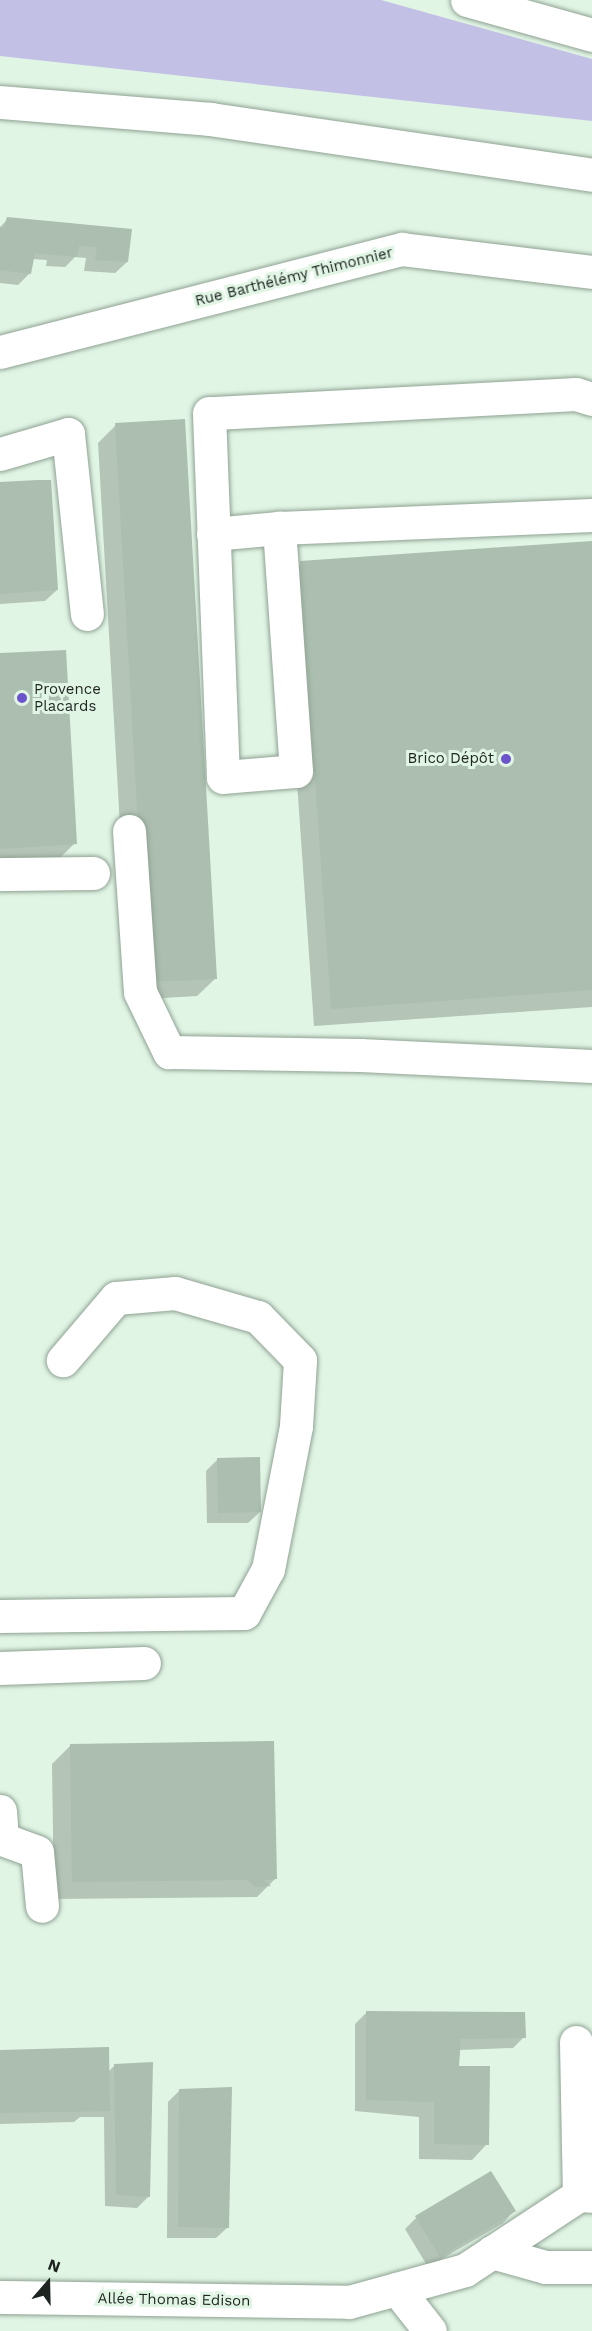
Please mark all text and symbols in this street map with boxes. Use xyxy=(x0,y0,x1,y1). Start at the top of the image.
street label: Rue Barthélémy Thimonnier xyxy=(193,244,395,310)
place label: Provence Placards xyxy=(34,680,101,715)
marker: Provence Placards xyxy=(15,691,29,705)
place label: Brico Dépôt xyxy=(408,750,494,768)
marker: Brico Dépôt xyxy=(499,752,513,766)
north arrow xyxy=(18,2253,78,2313)
text: N xyxy=(45,2255,63,2277)
street label: Allée Thomas Edison xyxy=(97,2290,251,2310)

